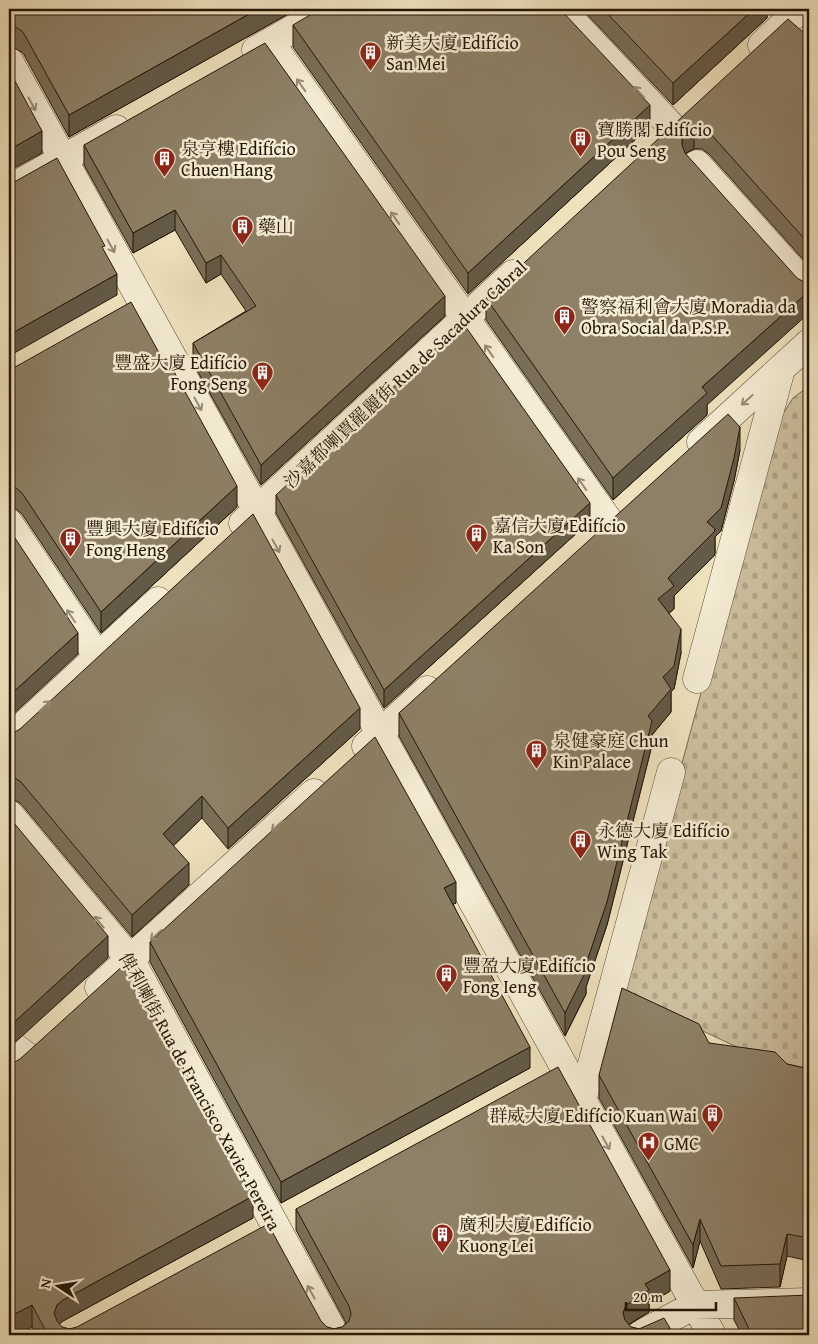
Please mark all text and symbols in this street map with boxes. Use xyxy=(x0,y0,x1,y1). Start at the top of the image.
place label: 新美大廈 Edifício San Mei xyxy=(386,29,519,77)
building icon: 新美大廈 Edifício San Mei xyxy=(358,40,382,71)
one-way arrow xyxy=(296,79,306,93)
one-way arrow xyxy=(633,85,645,98)
one-way arrow xyxy=(28,96,38,111)
place label: 寶勝閣 Edifício Pou Seng xyxy=(597,116,712,164)
building icon: 寶勝閣 Edifício Pou Seng xyxy=(569,127,593,158)
place label: 泉亨樓 Edifício Chuen Hang xyxy=(181,135,296,183)
building icon: 泉亨樓 Edifício Chuen Hang xyxy=(153,146,177,177)
one-way arrow xyxy=(390,211,400,225)
place label: 藥山 xyxy=(258,213,294,240)
building icon: 藥山 xyxy=(230,214,254,245)
one-way arrow xyxy=(106,239,116,254)
street label: 沙嘉都喇賈罷麗街 Rua de Sacadura Cabral xyxy=(277,254,533,494)
place label: 警察福利會大廈 Moradia da Obra Social da P.S.P. xyxy=(581,293,796,341)
building icon: 警察福利會大廈 Moradia da Obra Social da P.S.P. xyxy=(553,304,577,335)
one-way arrow xyxy=(484,344,494,358)
place label: 豐盛大廈 Edifício Fong Seng xyxy=(114,349,247,397)
building icon: 豐盛大廈 Edifício Fong Seng xyxy=(251,360,275,391)
one-way arrow xyxy=(741,394,754,406)
one-way arrow xyxy=(194,396,203,411)
one-way arrow xyxy=(577,477,587,491)
place label: 嘉信大廈 Edifício Ka Son xyxy=(493,512,626,560)
place label: 豐興大廈 Edifício Fong Heng xyxy=(86,515,219,563)
building icon: 嘉信大廈 Edifício Ka Son xyxy=(465,523,489,554)
building icon: 豐興大廈 Edifício Fong Heng xyxy=(58,526,82,557)
one-way arrow xyxy=(272,539,282,553)
one-way arrow xyxy=(65,609,76,623)
one-way arrow xyxy=(38,700,51,712)
place label: 泉健豪庭 Chun Kin Palace xyxy=(553,727,669,775)
building icon: 泉健豪庭 Chun Kin Palace xyxy=(525,738,549,769)
place label: 永德大廈 Edifício Wing Tak xyxy=(597,817,730,865)
one-way arrow xyxy=(270,820,283,832)
building icon: 永德大廈 Edifício Wing Tak xyxy=(569,828,593,859)
one-way arrow xyxy=(94,915,105,928)
one-way arrow xyxy=(150,930,163,941)
street label: 俾利喇街 Rua de Francisco Xavier Pereira xyxy=(112,947,288,1235)
place label: 豐盈大廈 Edifício Fong Ieng xyxy=(463,952,596,1000)
building icon: 豐盈大廈 Edifício Fong Ieng xyxy=(435,963,459,994)
place label: 群威大廈 Edifício Kuan Wai xyxy=(489,1102,697,1129)
building icon: 群威大廈 Edifício Kuan Wai xyxy=(701,1103,725,1134)
place label: GMC xyxy=(664,1130,699,1157)
hospital icon: GMC xyxy=(636,1131,660,1162)
one-way arrow xyxy=(601,1136,611,1150)
place label: 廣利大廈 Edifício Kuong Lei xyxy=(459,1211,592,1259)
building icon: 廣利大廈 Edifício Kuong Lei xyxy=(431,1222,455,1253)
north arrow xyxy=(32,1262,82,1312)
text: N xyxy=(35,1276,56,1290)
scale bar xyxy=(626,1279,716,1311)
one-way arrow xyxy=(306,1285,316,1300)
text: 20 m xyxy=(633,1286,664,1307)

